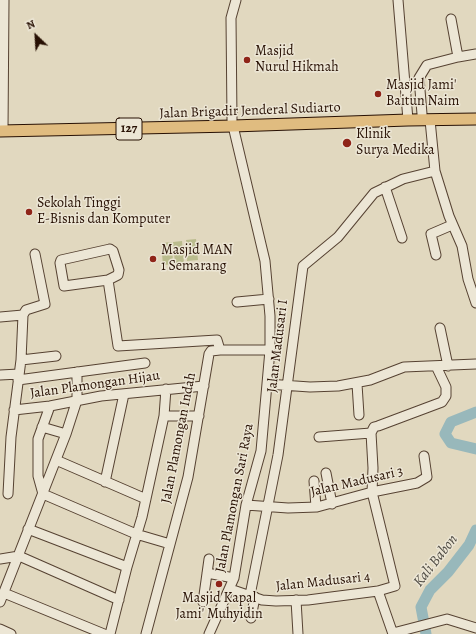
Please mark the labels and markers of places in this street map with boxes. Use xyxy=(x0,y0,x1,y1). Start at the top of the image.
place label: Masjid Nurul Hikmah xyxy=(255,44,339,76)
marker: Masjid Nurul Hikmah xyxy=(242,55,252,65)
place label: Masjid Jami' Baitun Naim xyxy=(386,78,459,110)
marker: Masjid Jami' Baitun Naim xyxy=(373,89,383,99)
place label: Klinik Surya Medika xyxy=(356,127,434,160)
marker: Klinik Surya Medika xyxy=(341,137,353,149)
place label: Sekolah Tinggi E-Bisnis dan Komputer xyxy=(37,196,170,228)
marker: Sekolah Tinggi E-Bisnis dan Komputer xyxy=(24,207,34,217)
place label: Masjid MAN 1 Semarang xyxy=(161,243,233,276)
marker: Masjid MAN 1 Semarang xyxy=(148,254,158,264)
marker: Masjid Kapal Jami' Muhyidin xyxy=(214,579,224,589)
place label: Masjid Kapal Jami' Muhyidin xyxy=(175,591,263,624)

